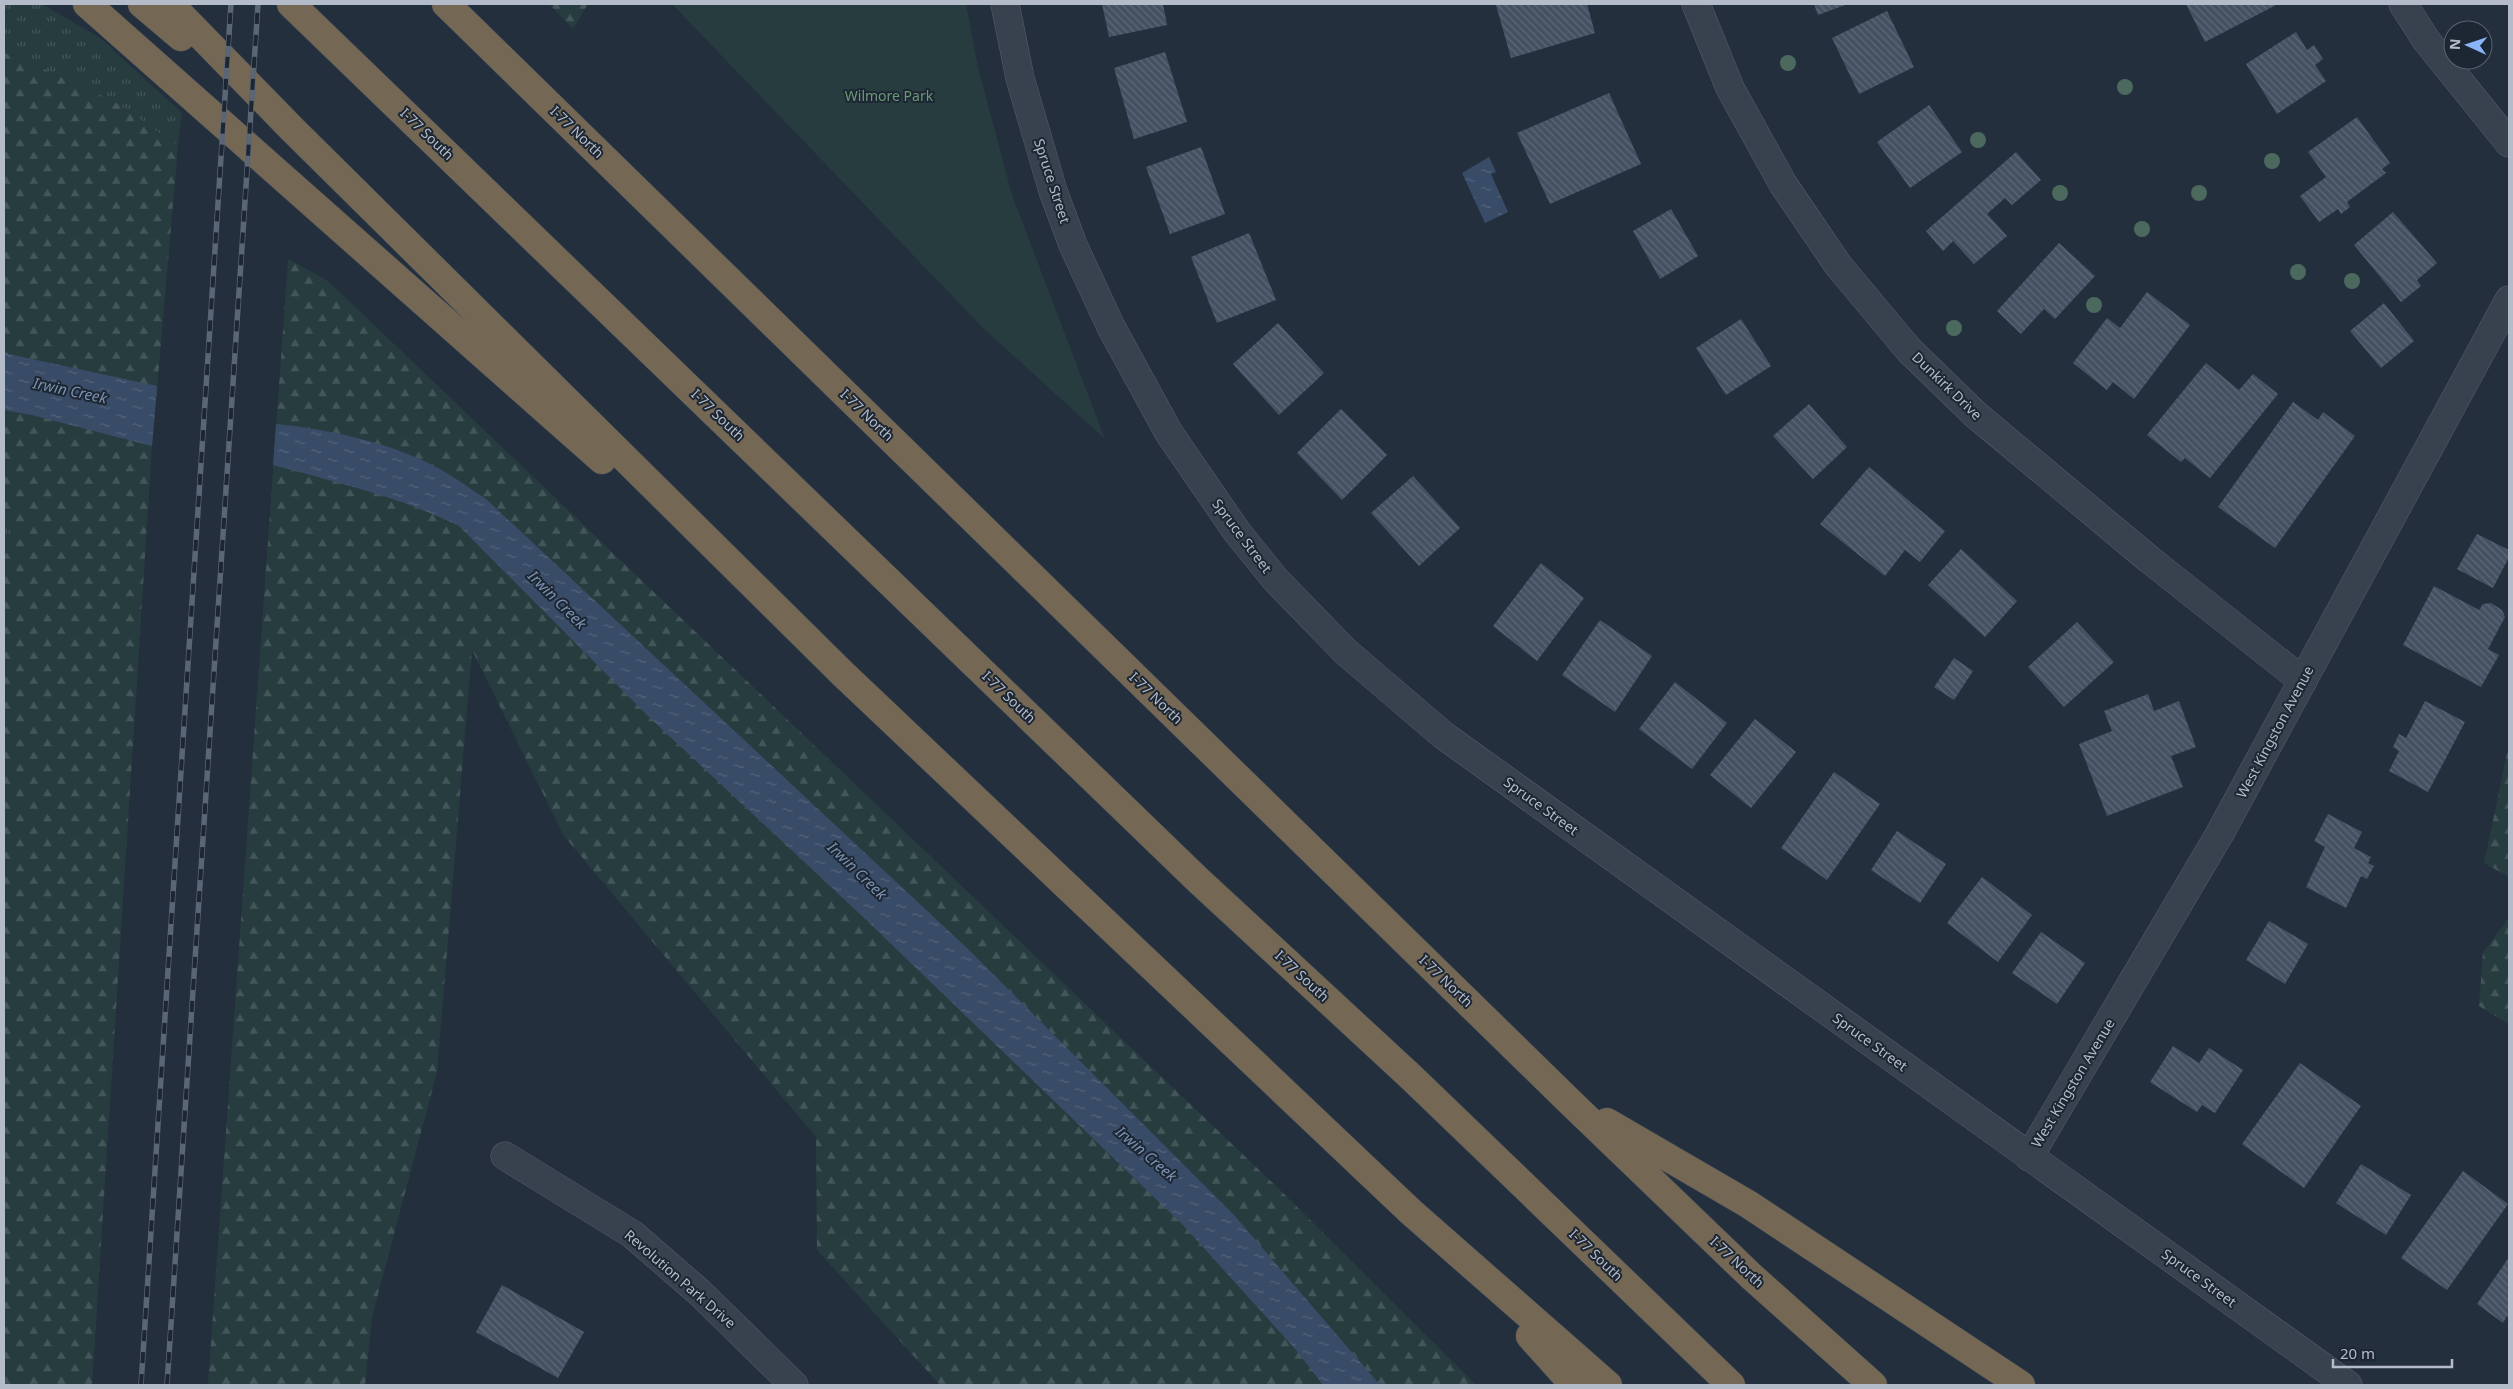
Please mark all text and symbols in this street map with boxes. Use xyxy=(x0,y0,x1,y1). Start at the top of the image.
north arrow xyxy=(2443,20,2493,70)
text: N xyxy=(2445,38,2464,50)
park label: Wilmore Park xyxy=(845,86,934,105)
street label: I-77 North xyxy=(546,101,608,162)
street label: I-77 South xyxy=(396,103,458,164)
street label: Spruce Street xyxy=(1030,136,1075,226)
street label: Dunkirk Drive xyxy=(1908,347,1986,424)
water label: Irwin Creek xyxy=(30,372,110,408)
street label: I-77 South xyxy=(687,384,749,445)
street label: I-77 North xyxy=(836,384,898,445)
street label: Spruce Street xyxy=(1208,495,1276,577)
water label: Irwin Creek xyxy=(523,565,592,633)
street label: West Kingston Avenue xyxy=(2232,662,2318,801)
street label: I-77 South xyxy=(978,666,1040,727)
street label: I-77 North xyxy=(1125,667,1187,728)
street label: Spruce Street xyxy=(1500,772,1583,839)
water label: Irwin Creek xyxy=(823,836,892,904)
street label: I-77 South xyxy=(1271,946,1333,1006)
street label: I-77 North xyxy=(1415,950,1477,1011)
street label: Spruce Street xyxy=(1829,1008,1912,1075)
street label: West Kingston Avenue xyxy=(2027,1015,2119,1151)
water label: Irwin Creek xyxy=(1111,1120,1182,1186)
street label: I-77 South xyxy=(1565,1224,1627,1285)
street label: Revolution Park Drive xyxy=(621,1225,740,1332)
street label: I-77 North xyxy=(1706,1232,1769,1292)
street label: Spruce Street xyxy=(2158,1244,2241,1311)
scale bar xyxy=(2333,1336,2452,1368)
text: 20 m xyxy=(2340,1343,2375,1363)

